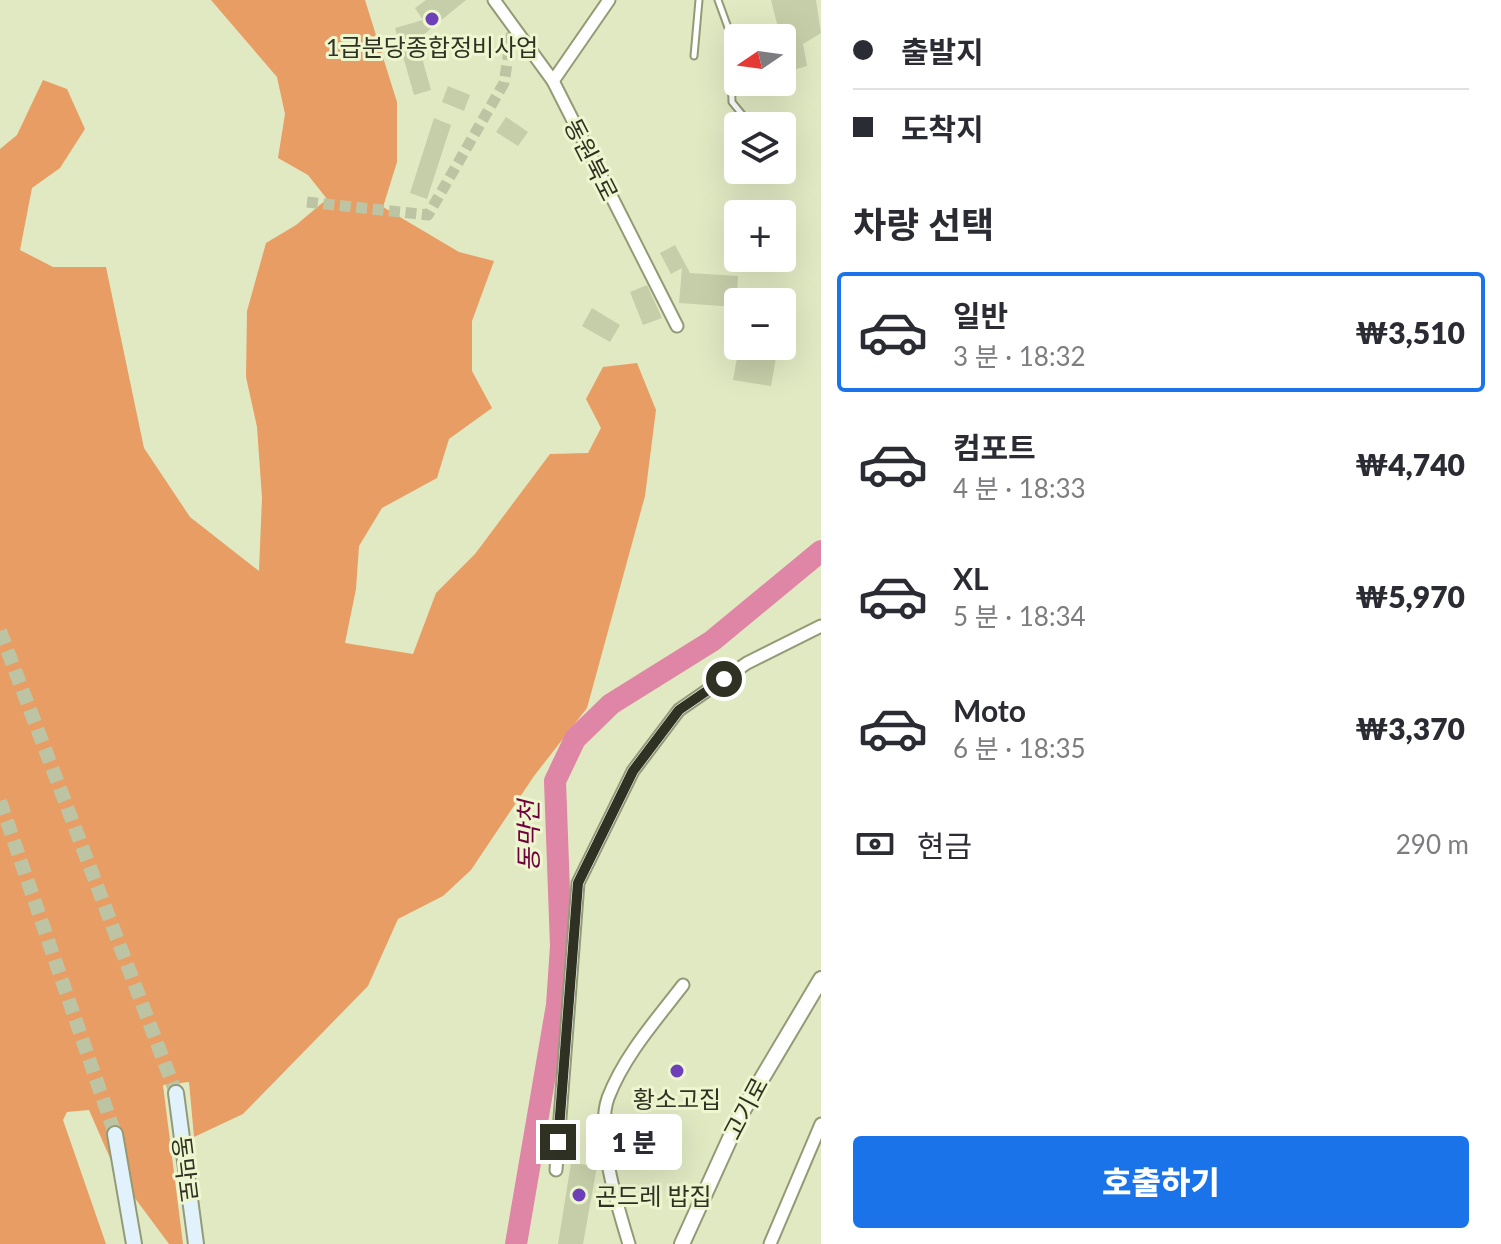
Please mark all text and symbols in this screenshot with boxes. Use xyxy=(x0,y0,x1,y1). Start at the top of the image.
marker: 1급분당종합정비사업 xyxy=(423,10,441,28)
north arrow xyxy=(724,24,796,96)
map controls xyxy=(724,24,796,360)
place label: 1급분당종합정비사업 xyxy=(326,32,538,61)
text: 출발지 xyxy=(901,33,984,69)
text: 도착지 xyxy=(901,110,984,146)
button: layers xyxy=(724,112,796,184)
street label: 동원북로 xyxy=(559,113,625,205)
button: + xyxy=(724,200,796,272)
text: 차량 선택 xyxy=(853,202,994,246)
button: − xyxy=(724,288,796,360)
icon: car xyxy=(857,296,929,368)
text: 일반 xyxy=(953,297,1008,333)
text: ₩3,510 xyxy=(1355,314,1465,350)
text: 3 분 · 18:32 xyxy=(953,340,1086,372)
icon: car xyxy=(857,428,929,500)
text: 컴포트 xyxy=(953,429,1036,465)
text: ₩4,740 xyxy=(1355,446,1465,482)
text: 4 분 · 18:33 xyxy=(953,472,1086,504)
icon: car xyxy=(857,560,929,632)
text: XL xyxy=(953,560,989,596)
text: ₩5,970 xyxy=(1355,578,1465,614)
text: 5 분 · 18:34 xyxy=(953,600,1086,632)
route start xyxy=(706,661,742,697)
icon: car xyxy=(857,692,929,764)
text: Moto xyxy=(953,692,1026,728)
text: ₩3,370 xyxy=(1355,710,1465,746)
text: 6 분 · 18:35 xyxy=(953,732,1086,764)
water label: 동막천 xyxy=(512,797,544,872)
icon: cash xyxy=(853,822,897,866)
text: 현금 xyxy=(917,827,972,863)
text: 290 m xyxy=(1396,828,1469,860)
marker: 황소고집 xyxy=(668,1062,686,1080)
street label: 고기로 xyxy=(717,1072,773,1144)
place label: 황소고집 xyxy=(633,1084,721,1113)
callout: 1 분 xyxy=(586,1114,682,1170)
route end xyxy=(540,1124,576,1160)
text: 1 분 xyxy=(611,1126,657,1158)
street label: 동막로 xyxy=(168,1134,204,1204)
button: 호출하기 xyxy=(853,1136,1469,1228)
place label: 곤드레 밥집 xyxy=(595,1181,712,1210)
marker: 곤드레 밥집 xyxy=(570,1186,588,1204)

